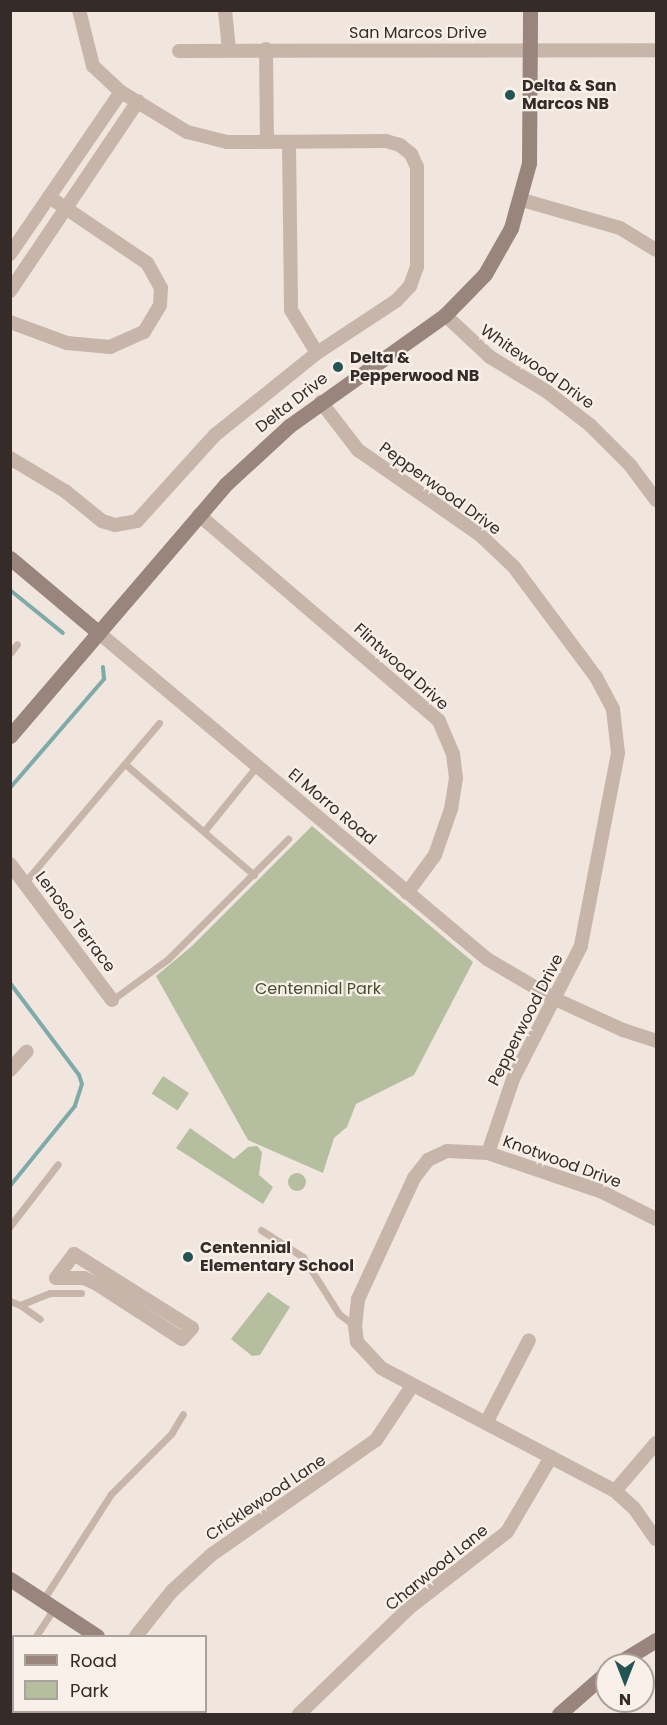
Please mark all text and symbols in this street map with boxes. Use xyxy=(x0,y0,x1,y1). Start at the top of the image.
street label: San Marcos Drive xyxy=(349,23,487,43)
place label: Delta & San Marcos NB xyxy=(522,76,617,114)
marker: Delta & San Marcos NB xyxy=(503,88,517,102)
street label: Whitewood Drive xyxy=(476,321,598,413)
place label: Delta & Pepperwood NB xyxy=(350,348,479,386)
marker: Delta & Pepperwood NB xyxy=(331,360,345,374)
street label: Delta Drive xyxy=(252,369,332,437)
street label: Pepperwood Drive xyxy=(375,438,505,540)
street label: Flintwood Drive xyxy=(350,619,452,715)
street label: El Morro Road xyxy=(284,765,380,849)
street label: Lenoso Terrace xyxy=(31,868,119,976)
street label: Pepperwood Drive xyxy=(484,951,568,1089)
park label: Centennial Park xyxy=(255,979,381,999)
street label: Knotwood Drive xyxy=(500,1132,624,1192)
place label: Centennial Elementary School xyxy=(200,1238,354,1276)
marker: Centennial Elementary School xyxy=(181,1250,195,1264)
street label: Cricklewood Lane xyxy=(202,1451,330,1545)
street label: Charwood Lane xyxy=(382,1521,492,1615)
legend xyxy=(12,1635,207,1713)
text: Road xyxy=(70,1648,117,1673)
north arrow xyxy=(595,1653,655,1713)
text: Park xyxy=(70,1678,109,1703)
text: N xyxy=(619,1688,631,1711)

